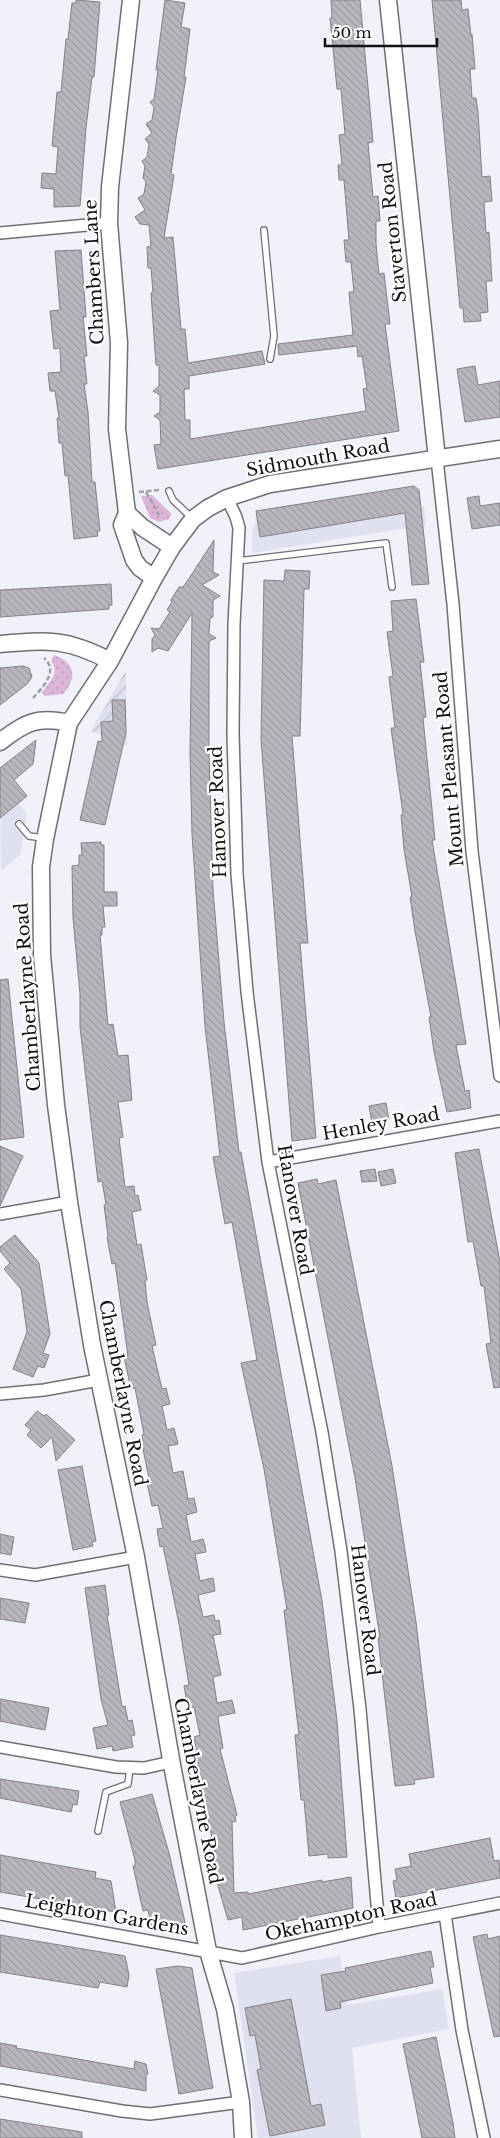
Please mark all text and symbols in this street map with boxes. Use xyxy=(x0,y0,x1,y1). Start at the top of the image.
scale bar xyxy=(325,15,438,47)
text: 50 m xyxy=(332,23,372,42)
street label: Staverton Road xyxy=(375,161,411,303)
street label: Chambers Lane xyxy=(79,199,109,345)
street label: Sidmouth Road xyxy=(245,435,391,481)
street label: Mount Pleasant Road xyxy=(429,670,469,868)
street label: Hanover Road xyxy=(205,745,231,879)
street label: Chamberlayne Road xyxy=(10,902,46,1092)
street label: Henley Road xyxy=(321,1103,441,1145)
street label: Hanover Road xyxy=(273,1143,317,1277)
street label: Chamberlayne Road xyxy=(94,1298,152,1488)
street label: Hanover Road xyxy=(346,1543,384,1677)
street label: Chamberlayne Road xyxy=(169,1696,227,1886)
street label: Okehampton Road xyxy=(263,1888,439,1946)
street label: Leighton Gardens xyxy=(23,1890,191,1940)

